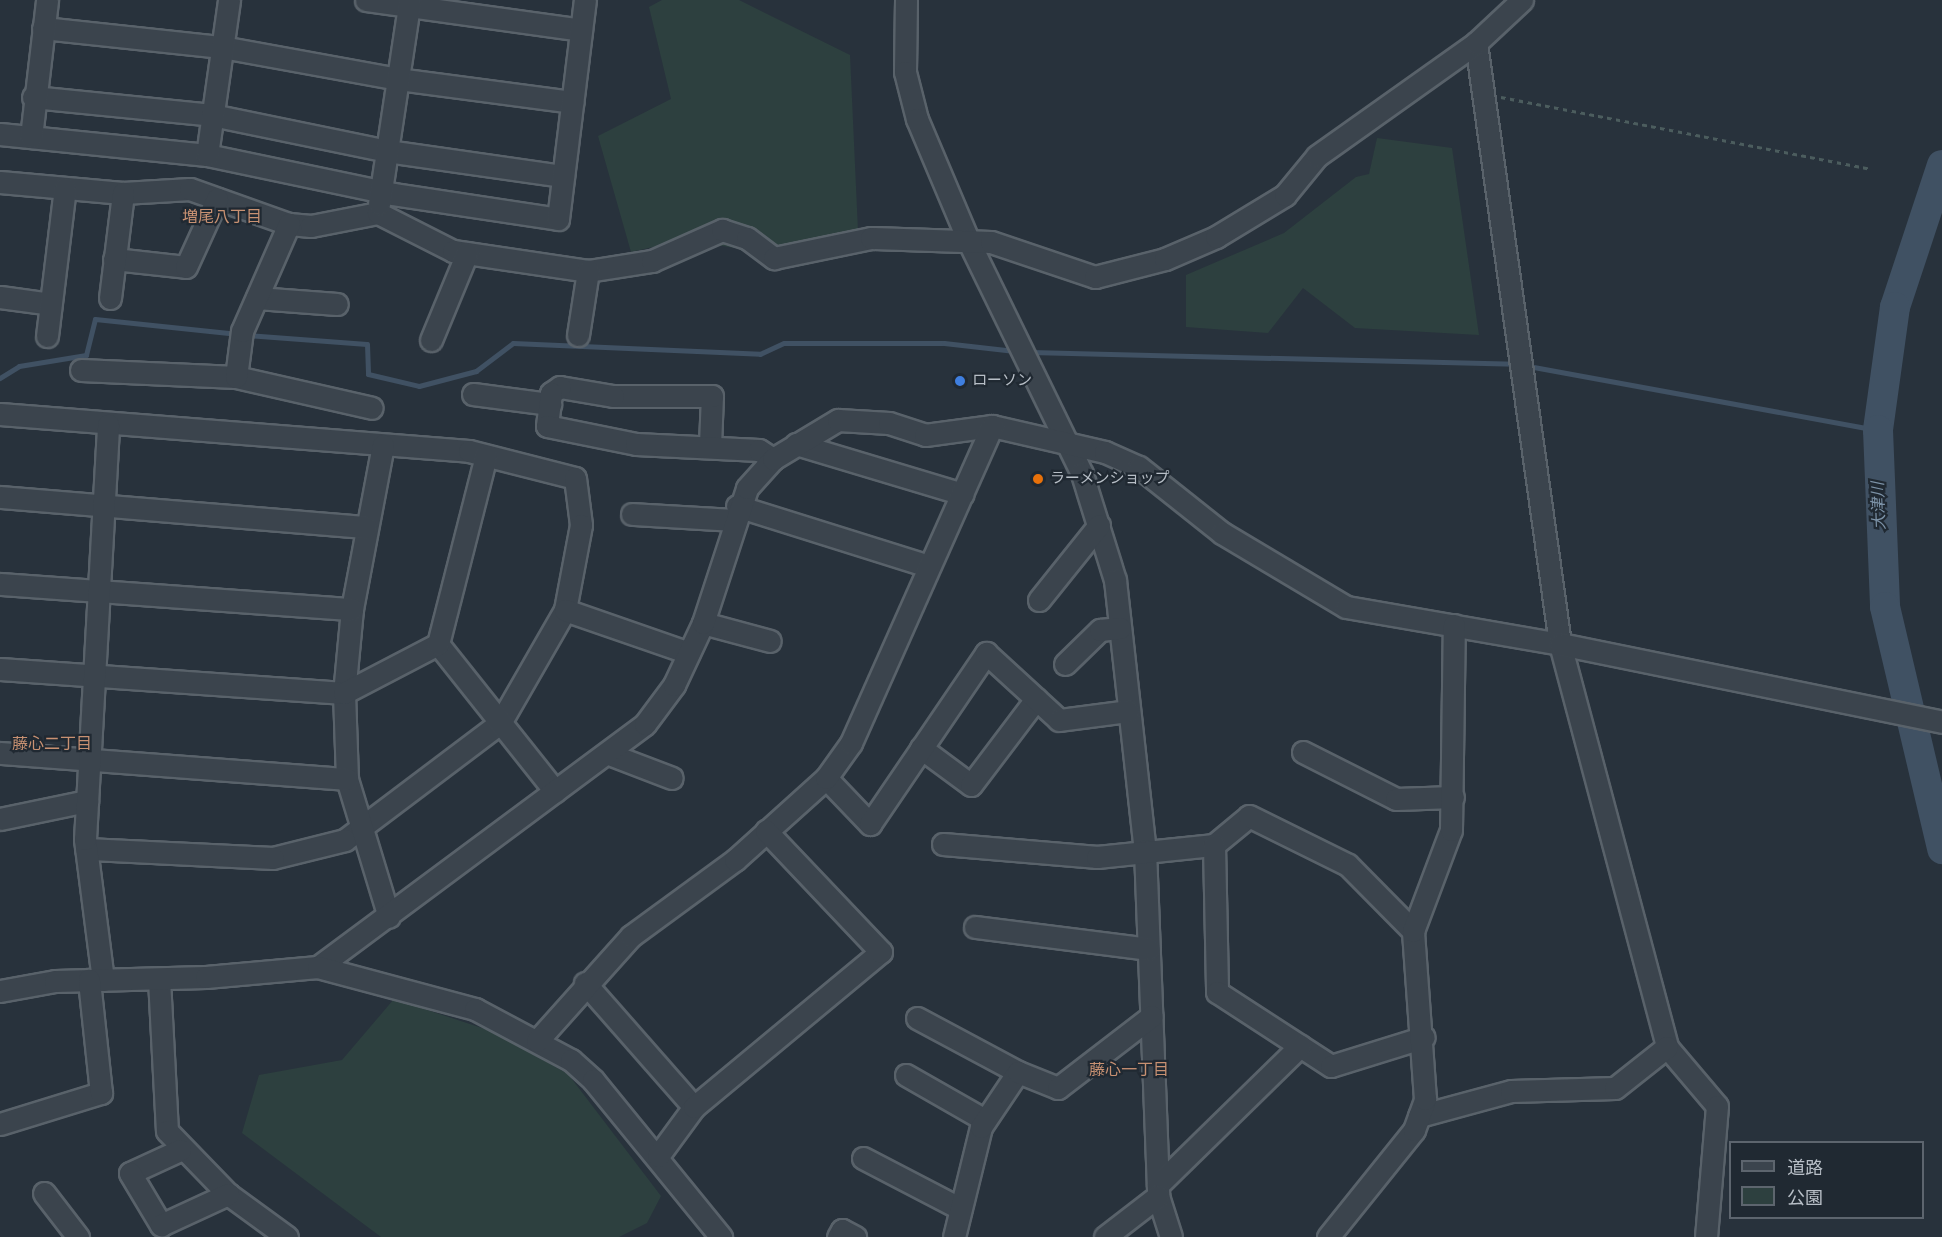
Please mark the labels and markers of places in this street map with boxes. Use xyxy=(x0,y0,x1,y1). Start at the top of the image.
place label: ローソン xyxy=(972,372,1032,390)
marker: ローソン xyxy=(953,374,967,388)
place label: ラーメンショップ xyxy=(1050,470,1170,488)
marker: ラーメンショップ xyxy=(1031,472,1045,486)

